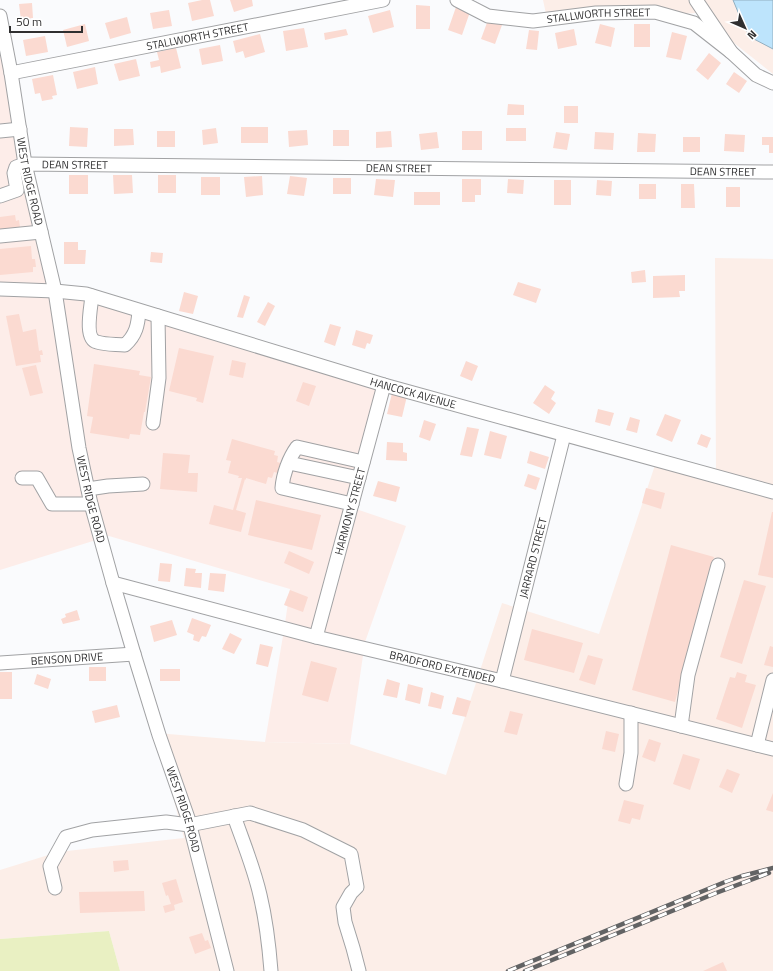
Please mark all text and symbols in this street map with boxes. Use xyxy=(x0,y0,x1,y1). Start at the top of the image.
street label: STALLWORTH STREET xyxy=(546,4,651,27)
scale bar xyxy=(10,8,82,34)
north arrow xyxy=(725,8,765,48)
text: 50 m xyxy=(16,12,42,31)
street label: STALLWORTH STREET xyxy=(145,19,250,54)
text: N xyxy=(744,27,760,43)
street label: WEST RIDGE ROAD xyxy=(13,136,47,227)
street label: DEAN STREET xyxy=(42,156,108,173)
street label: DEAN STREET xyxy=(366,160,432,176)
street label: DEAN STREET xyxy=(690,163,756,180)
street label: HANCOCK AVENUE xyxy=(368,373,458,412)
street label: WEST RIDGE ROAD xyxy=(73,454,109,545)
street label: HARMONY STREET xyxy=(330,466,369,557)
street label: JARRARD STREET xyxy=(515,516,551,600)
street label: BRADFORD EXTENDED xyxy=(388,647,497,687)
street label: BENSON DRIVE xyxy=(30,648,104,669)
street label: WEST RIDGE ROAD xyxy=(163,764,204,854)

